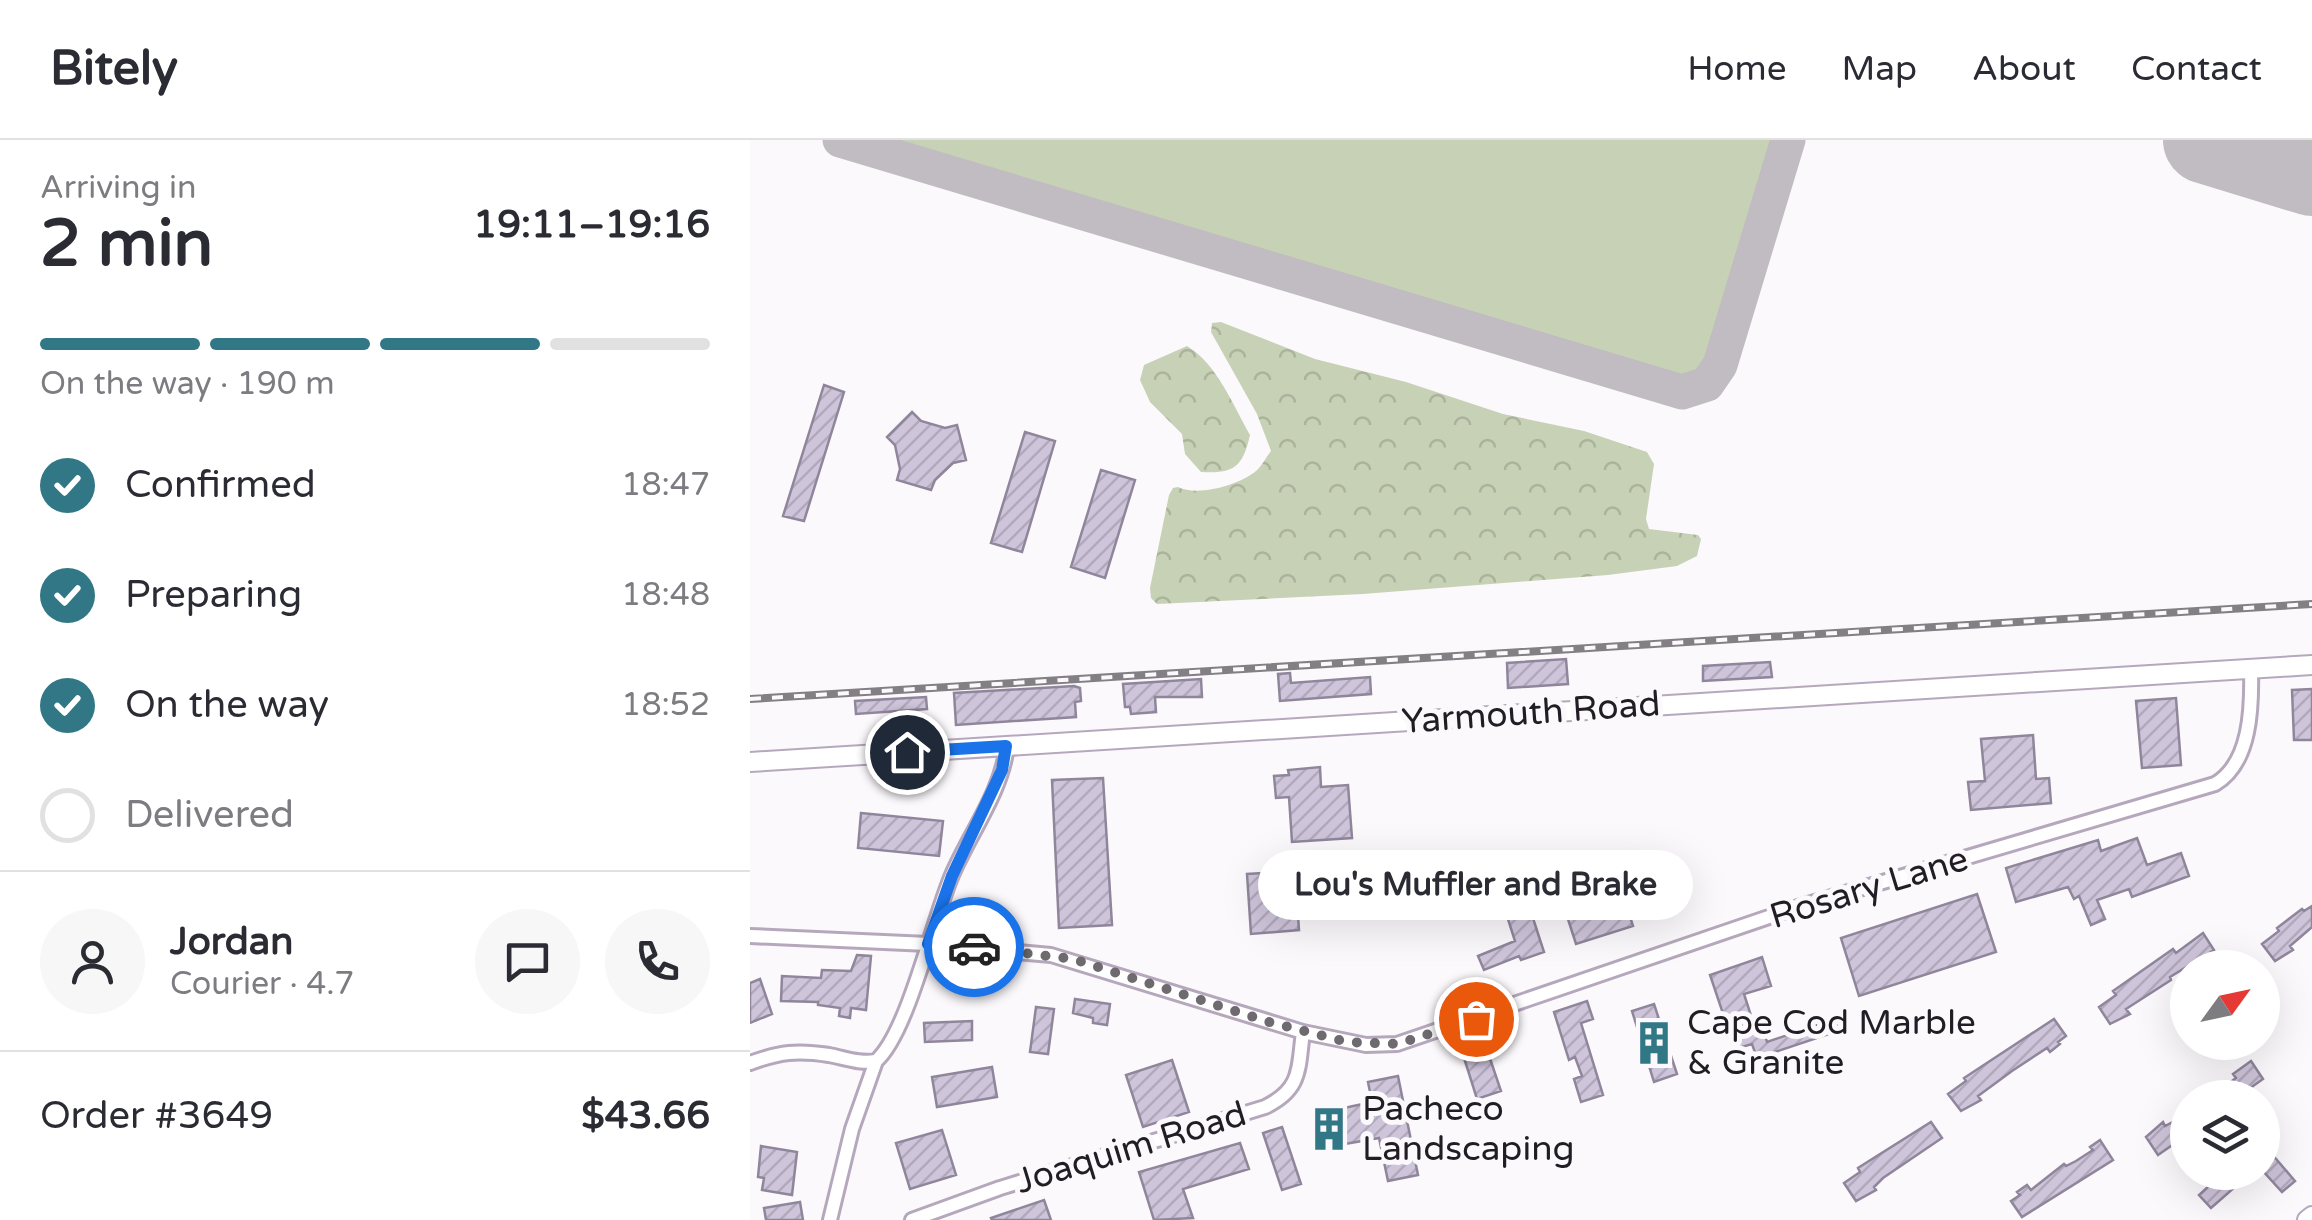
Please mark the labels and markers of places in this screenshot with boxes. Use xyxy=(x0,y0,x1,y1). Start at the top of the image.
pin xyxy=(865,710,950,795)
callout: Lou's Muffler and Brake xyxy=(1258,849,1694,919)
pin xyxy=(1434,977,1519,1062)
place label: Cape Cod Marble & Granite xyxy=(1687,1002,1976,1084)
building icon: Cape Cod Marble & Granite xyxy=(1630,1019,1678,1067)
place label: Pacheco Landscaping xyxy=(1362,1088,1575,1170)
building icon: Pacheco Landscaping xyxy=(1305,1105,1353,1153)

